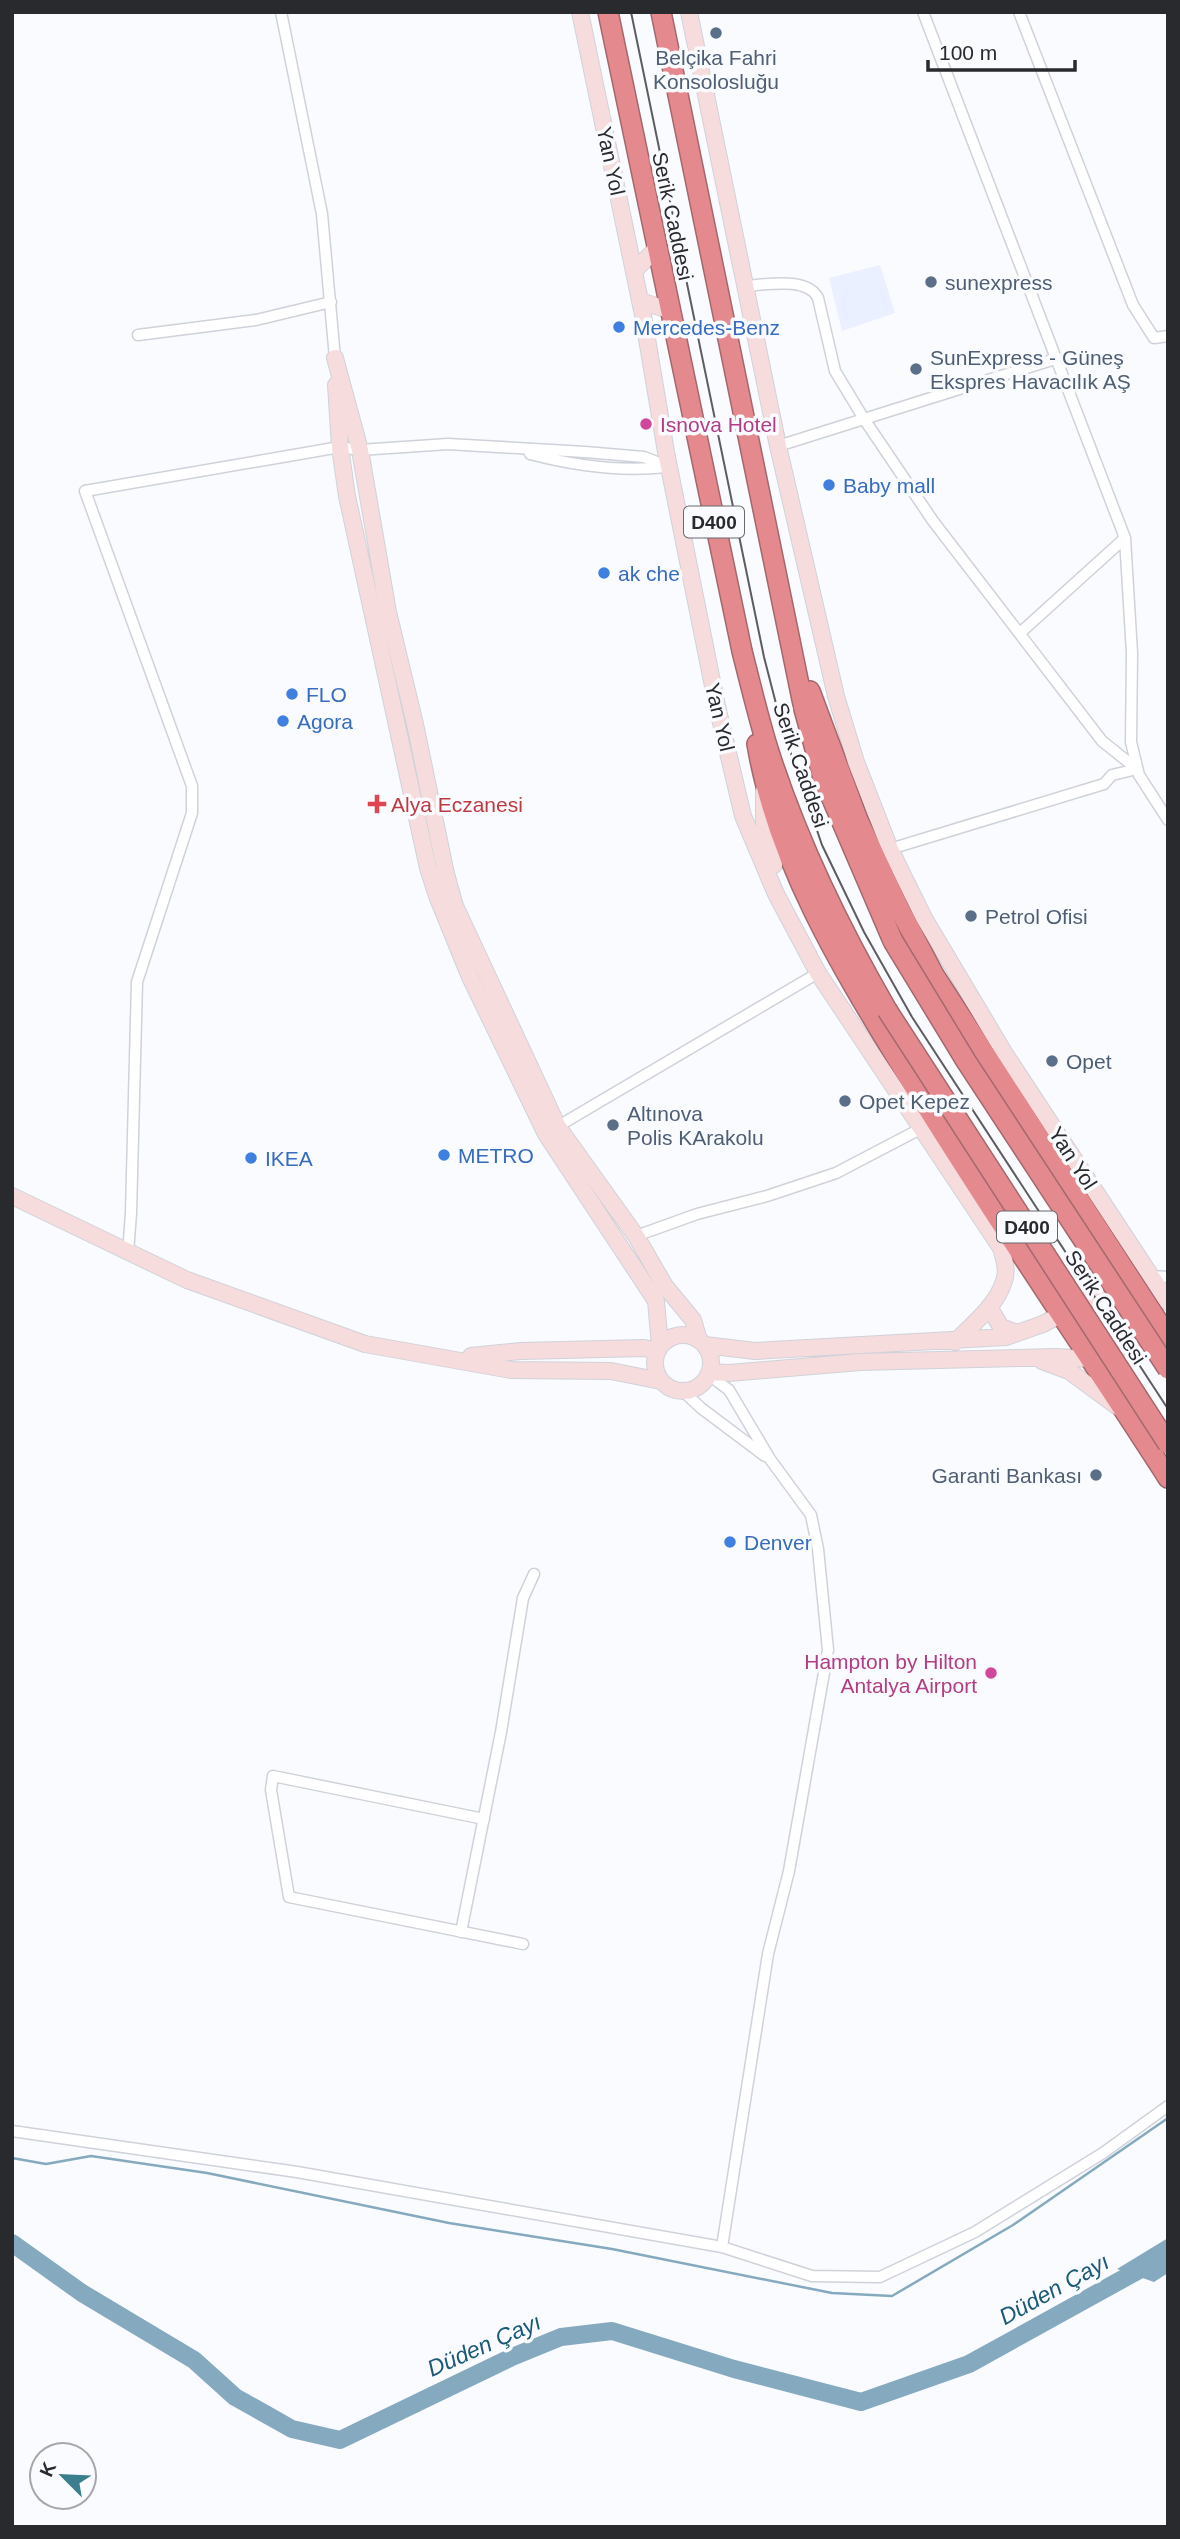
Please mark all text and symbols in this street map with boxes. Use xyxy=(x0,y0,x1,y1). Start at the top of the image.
marker: Belçika Fahri Konsolosluğu xyxy=(708,25,724,41)
scale bar xyxy=(928,28,1075,72)
text: 100 m xyxy=(939,41,997,64)
place label: Belçika Fahri Konsolosluğu xyxy=(653,46,779,93)
street label: Yan Yol xyxy=(593,125,629,197)
street label: Serik Caddesi xyxy=(648,150,698,282)
place label: sunexpress xyxy=(945,271,1052,294)
marker: sunexpress xyxy=(923,274,939,290)
place label: Mercedes-Benz xyxy=(633,316,780,339)
marker: Mercedes-Benz xyxy=(611,319,627,335)
place label: SunExpress - Güneş Ekspres Havacılık AŞ xyxy=(930,346,1131,393)
marker: SunExpress - Güneş Ekspres Havacılık AŞ xyxy=(908,361,924,377)
place label: Isnova Hotel xyxy=(660,413,777,436)
marker: Isnova Hotel xyxy=(638,416,654,432)
place label: Baby mall xyxy=(843,474,935,497)
marker: Baby mall xyxy=(821,477,837,493)
road number: D400 xyxy=(684,506,744,538)
place label: ak che xyxy=(618,562,680,585)
marker: ak che xyxy=(596,565,612,581)
street label: Yan Yol xyxy=(701,680,739,754)
place label: FLO xyxy=(306,683,347,706)
marker: FLO xyxy=(284,686,300,702)
street label: Serik Caddesi xyxy=(769,699,833,831)
place label: Agora xyxy=(297,710,353,733)
marker: Agora xyxy=(275,713,291,729)
place label: Alya Eczanesi xyxy=(391,793,523,816)
marker: Alya Eczanesi xyxy=(369,796,385,812)
place label: Petrol Ofisi xyxy=(985,905,1088,928)
marker: Petrol Ofisi xyxy=(963,908,979,924)
place label: Opet xyxy=(1066,1050,1112,1073)
marker: Opet xyxy=(1044,1053,1060,1069)
place label: Opet Kepez xyxy=(859,1090,970,1113)
marker: Opet Kepez xyxy=(837,1093,853,1109)
place label: Altınova Polis KArakolu xyxy=(627,1102,764,1149)
marker: Altınova Polis KArakolu xyxy=(605,1117,621,1133)
street label: Yan Yol xyxy=(1044,1123,1102,1193)
place label: METRO xyxy=(458,1144,534,1167)
place label: IKEA xyxy=(265,1147,313,1170)
marker: METRO xyxy=(436,1147,452,1163)
marker: IKEA xyxy=(243,1150,259,1166)
road number: D400 xyxy=(997,1212,1057,1242)
street label: Serik Caddesi xyxy=(1061,1246,1151,1368)
place label: Garanti Bankası xyxy=(931,1464,1082,1487)
marker: Garanti Bankası xyxy=(1088,1467,1104,1483)
place label: Denver xyxy=(744,1531,812,1554)
marker: Denver xyxy=(722,1534,738,1550)
place label: Hampton by Hilton Antalya Airport xyxy=(804,1650,977,1697)
marker: Hampton by Hilton Antalya Airport xyxy=(983,1665,999,1681)
water label: Düden Çayı xyxy=(995,2248,1113,2330)
water label: Düden Çayı xyxy=(423,2308,545,2382)
north arrow xyxy=(28,2441,98,2511)
text: K xyxy=(36,2459,60,2480)

